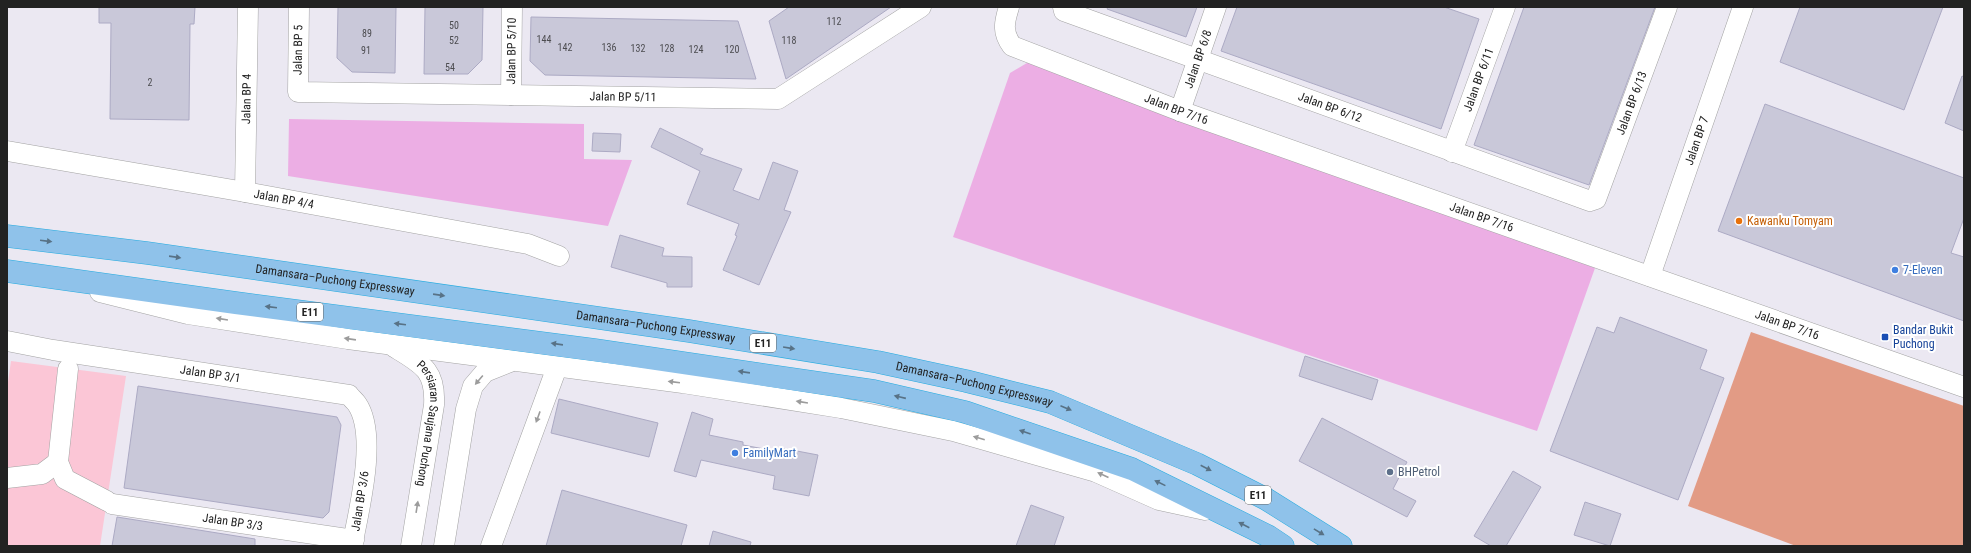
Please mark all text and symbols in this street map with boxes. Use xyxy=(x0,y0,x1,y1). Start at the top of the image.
house number: 112 xyxy=(827,16,841,27)
street label: Jalan BP 5/10 xyxy=(504,17,519,85)
house number: 50 xyxy=(449,20,459,31)
street label: Jalan BP 5 xyxy=(291,25,305,75)
house number: 89 xyxy=(362,28,372,39)
street label: Jalan BP 6/8 xyxy=(1181,28,1215,90)
house number: 144 xyxy=(537,34,551,45)
house number: 52 xyxy=(449,35,459,46)
house number: 118 xyxy=(782,35,796,46)
house number: 142 xyxy=(558,42,572,53)
house number: 136 xyxy=(602,42,616,53)
house number: 132 xyxy=(631,43,645,54)
house number: 128 xyxy=(660,43,674,54)
house number: 124 xyxy=(689,44,703,55)
house number: 120 xyxy=(725,44,739,55)
house number: 91 xyxy=(361,45,371,56)
street label: Jalan BP 6/11 xyxy=(1460,46,1496,114)
house number: 54 xyxy=(445,62,455,73)
street label: Jalan BP 6/13 xyxy=(1613,69,1650,137)
street label: Jalan BP 4 xyxy=(239,74,254,124)
house number: 2 xyxy=(148,77,153,88)
street label: Jalan BP 5/11 xyxy=(589,89,657,104)
street label: Jalan BP 6/12 xyxy=(1296,89,1364,125)
street label: Jalan BP 7/16 xyxy=(1142,91,1210,127)
street label: Jalan BP 7 xyxy=(1682,115,1712,167)
street label: Jalan BP 4/4 xyxy=(253,187,315,212)
street label: Jalan BP 7/16 xyxy=(1448,199,1516,235)
place label: Kawanku Tomyam xyxy=(1747,214,1833,228)
marker: Kawanku Tomyam xyxy=(1734,216,1744,226)
one-way arrow xyxy=(40,237,52,244)
one-way arrow xyxy=(169,254,181,260)
street label: Damansara–Puchong Expressway xyxy=(255,262,416,298)
place label: 7-Eleven xyxy=(1903,263,1943,277)
marker: 7-Eleven xyxy=(1890,265,1900,275)
one-way arrow xyxy=(433,292,445,298)
road number: E11 xyxy=(297,303,323,321)
one-way arrow xyxy=(265,304,277,311)
street label: Jalan BP 7/16 xyxy=(1753,307,1821,343)
street label: Damansara–Puchong Expressway xyxy=(575,308,736,345)
one-way arrow xyxy=(216,316,228,322)
one-way arrow xyxy=(394,321,406,327)
place label: Bandar Bukit Puchong xyxy=(1893,323,1954,351)
marker: Bandar Bukit Puchong xyxy=(1880,332,1890,342)
road number: E11 xyxy=(750,334,776,352)
one-way arrow xyxy=(344,336,356,342)
one-way arrow xyxy=(551,341,563,347)
one-way arrow xyxy=(783,345,795,351)
street label: Persiaran Saujana Puchong xyxy=(414,358,441,488)
street label: Damansara–Puchong Expressway xyxy=(895,359,1055,409)
street label: Jalan BP 3/1 xyxy=(179,362,242,385)
one-way arrow xyxy=(738,369,750,375)
one-way arrow xyxy=(474,375,483,385)
one-way arrow xyxy=(668,379,680,385)
one-way arrow xyxy=(894,393,906,399)
one-way arrow xyxy=(796,399,808,405)
one-way arrow xyxy=(1060,405,1071,411)
one-way arrow xyxy=(535,411,541,423)
one-way arrow xyxy=(1019,429,1031,435)
one-way arrow xyxy=(973,435,985,441)
place label: FamilyMart xyxy=(743,446,797,460)
marker: FamilyMart xyxy=(730,448,740,458)
one-way arrow xyxy=(1200,465,1212,471)
place label: BHPetrol xyxy=(1398,465,1440,479)
marker: BHPetrol xyxy=(1385,467,1395,477)
street label: Jalan BP 3/6 xyxy=(348,470,372,532)
one-way arrow xyxy=(1098,472,1109,478)
one-way arrow xyxy=(1154,480,1165,486)
road number: E11 xyxy=(1245,486,1271,504)
one-way arrow xyxy=(414,501,420,514)
street label: Jalan BP 3/3 xyxy=(201,511,264,533)
one-way arrow xyxy=(1238,521,1250,528)
one-way arrow xyxy=(1313,528,1325,535)

